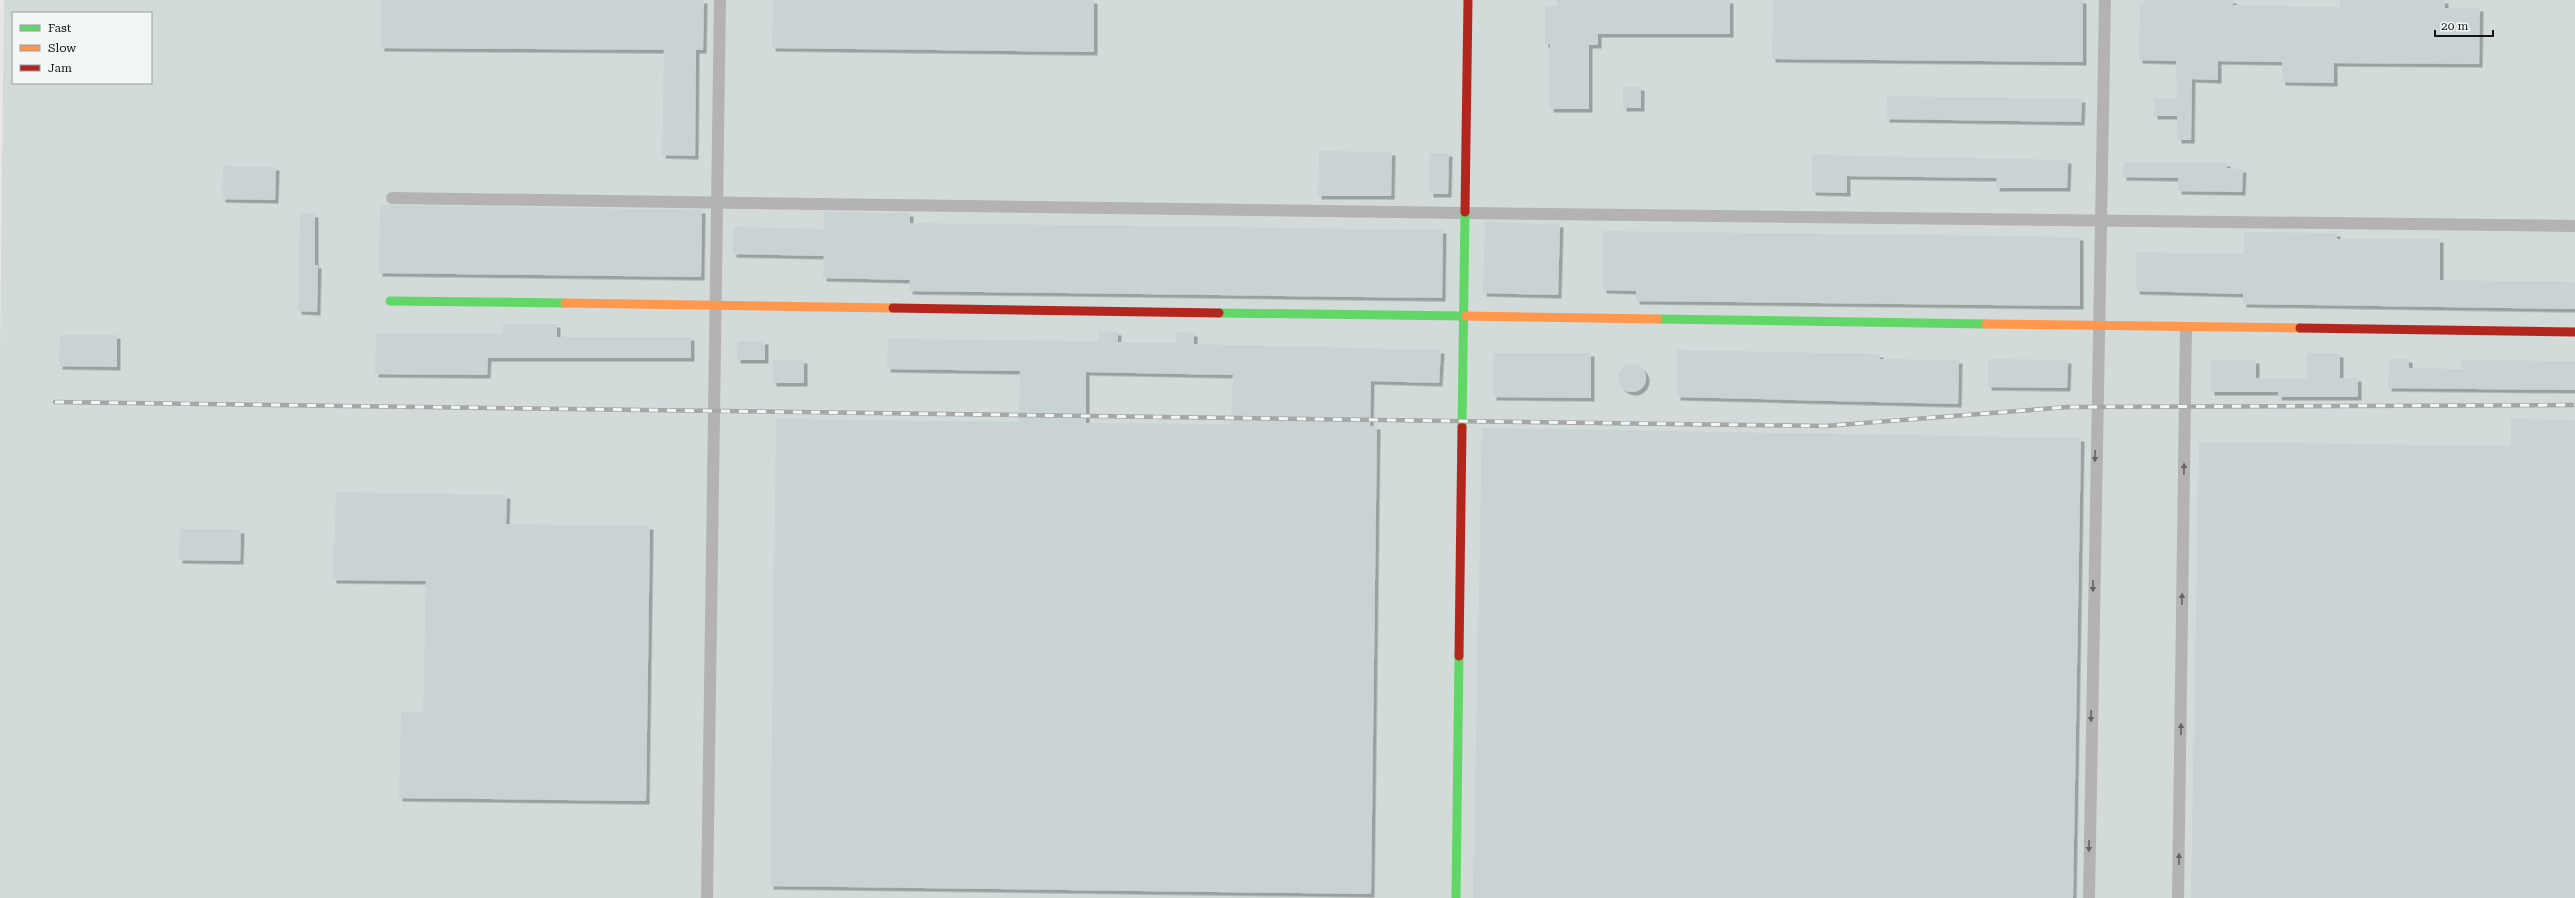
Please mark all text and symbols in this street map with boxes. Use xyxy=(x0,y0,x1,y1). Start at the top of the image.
legend xyxy=(12,12,152,84)
scale bar xyxy=(2435,12,2493,38)
text: 20 m xyxy=(2441,19,2468,33)
text: Fast xyxy=(48,21,72,35)
text: Slow xyxy=(48,41,76,55)
text: Jam xyxy=(48,61,72,75)
one-way arrow xyxy=(2092,450,2098,463)
one-way arrow xyxy=(2181,462,2187,475)
one-way arrow xyxy=(2090,580,2096,593)
one-way arrow xyxy=(2179,592,2185,605)
one-way arrow xyxy=(2088,710,2094,723)
one-way arrow xyxy=(2178,722,2184,735)
one-way arrow xyxy=(2086,840,2092,853)
one-way arrow xyxy=(2176,852,2182,865)

